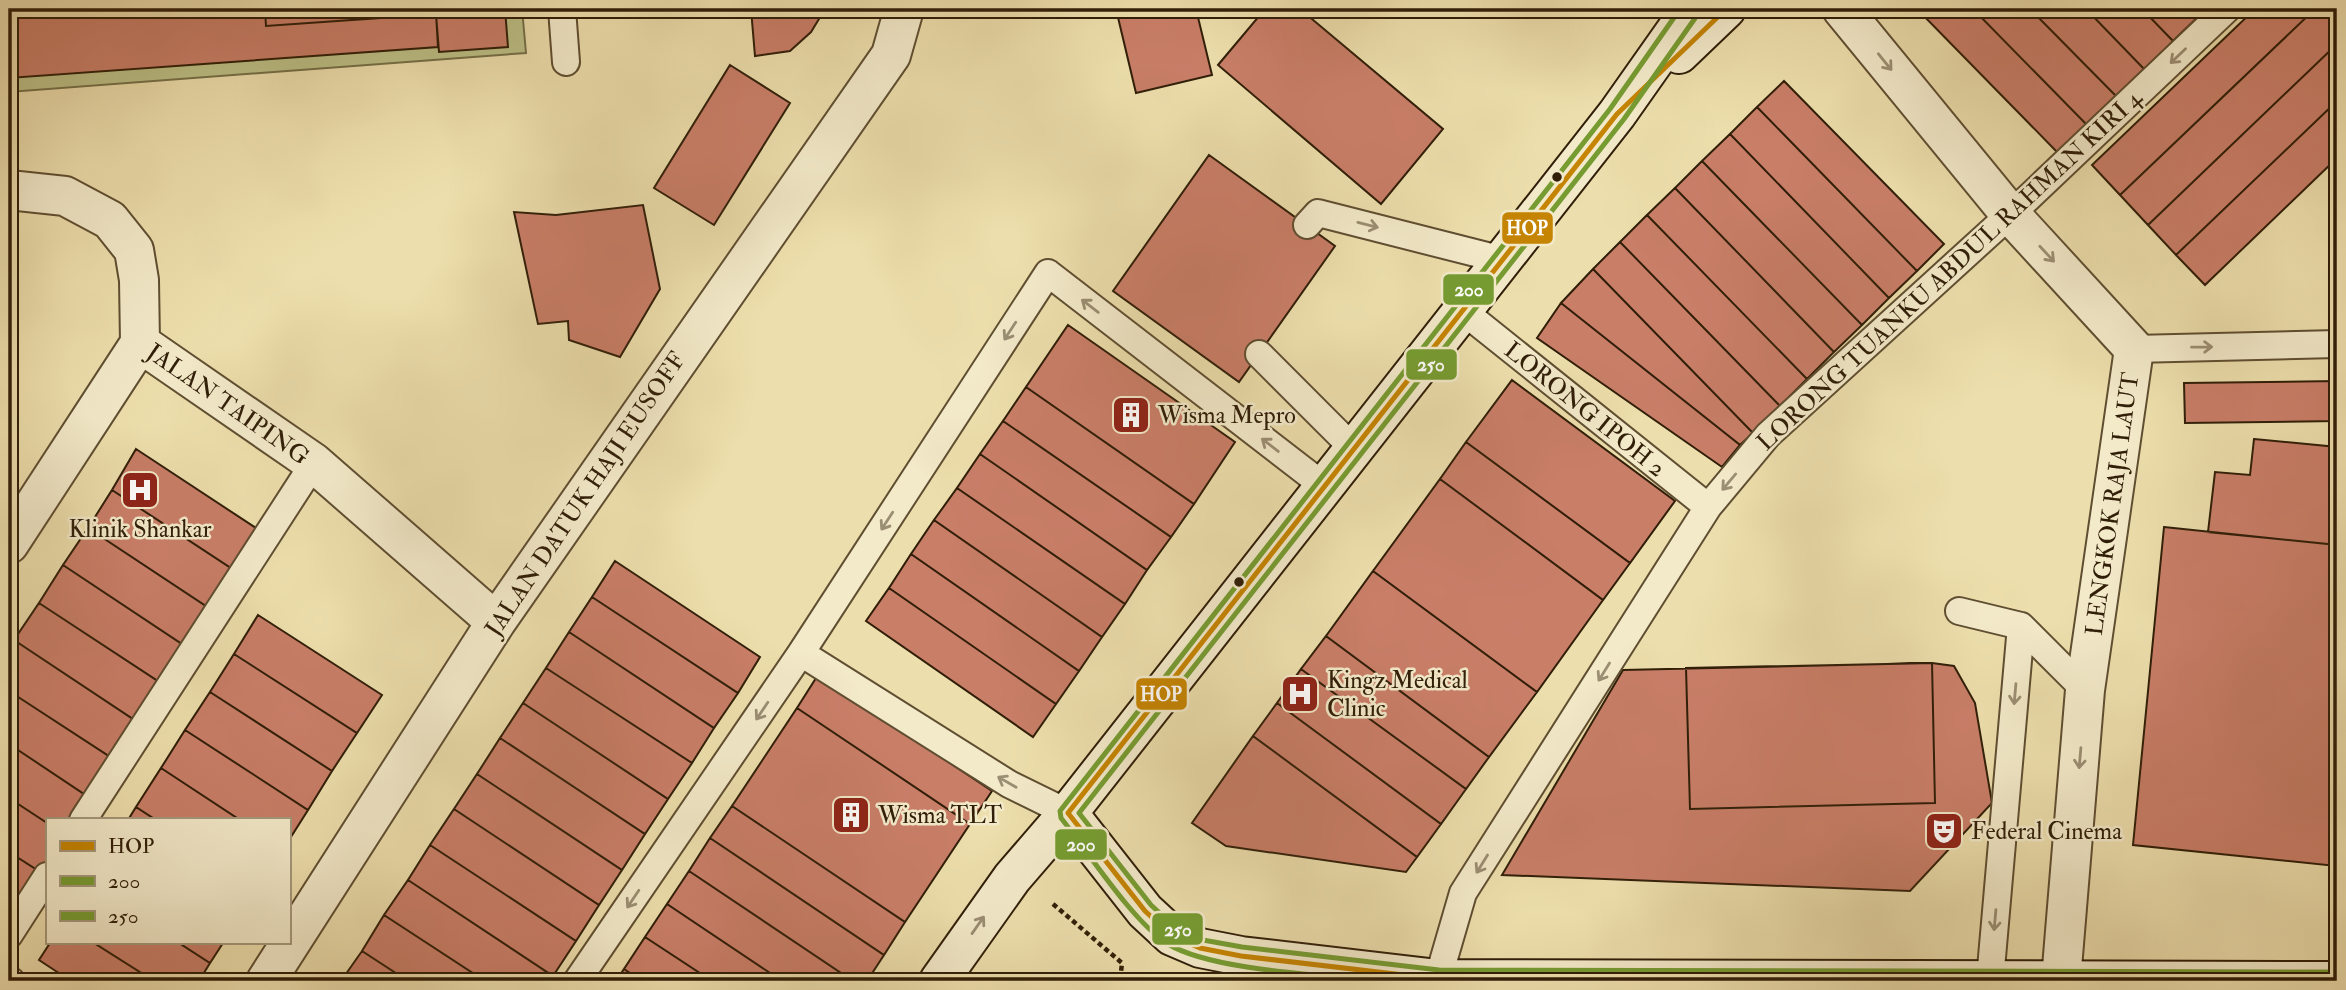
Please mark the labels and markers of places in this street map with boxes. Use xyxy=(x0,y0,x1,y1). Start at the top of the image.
unlabelled marker xyxy=(1550,170,1564,184)
building icon: Wisma Mepro xyxy=(1110,394,1152,436)
place label: Wisma Mepro xyxy=(1157,400,1296,431)
hospital icon: Klinik Shankar xyxy=(119,469,161,511)
place label: Klinik Shankar xyxy=(69,514,211,545)
unlabelled marker xyxy=(1232,575,1246,589)
place label: Kingz Medical Clinic xyxy=(1327,665,1468,724)
hospital icon: Kingz Medical Clinic xyxy=(1279,673,1321,715)
building icon: Wisma TLT xyxy=(830,794,872,836)
place label: Wisma TLT xyxy=(877,800,1002,831)
theatre icon: Federal Cinema xyxy=(1923,810,1965,852)
place label: Federal Cinema xyxy=(1971,816,2123,847)

